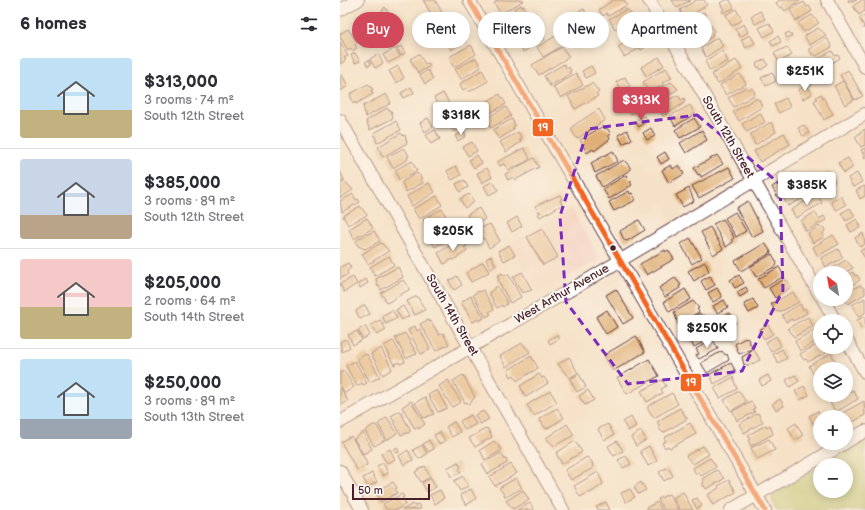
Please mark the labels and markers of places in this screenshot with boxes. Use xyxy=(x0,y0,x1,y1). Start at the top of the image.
pin: $251K xyxy=(777,58,833,92)
pin: $313K xyxy=(613,87,669,121)
pin: $318K xyxy=(433,102,489,136)
pin: $385K xyxy=(779,172,835,206)
pin: $205K xyxy=(425,218,481,252)
unlabelled marker xyxy=(608,243,618,253)
pin: $250K xyxy=(679,315,735,349)

